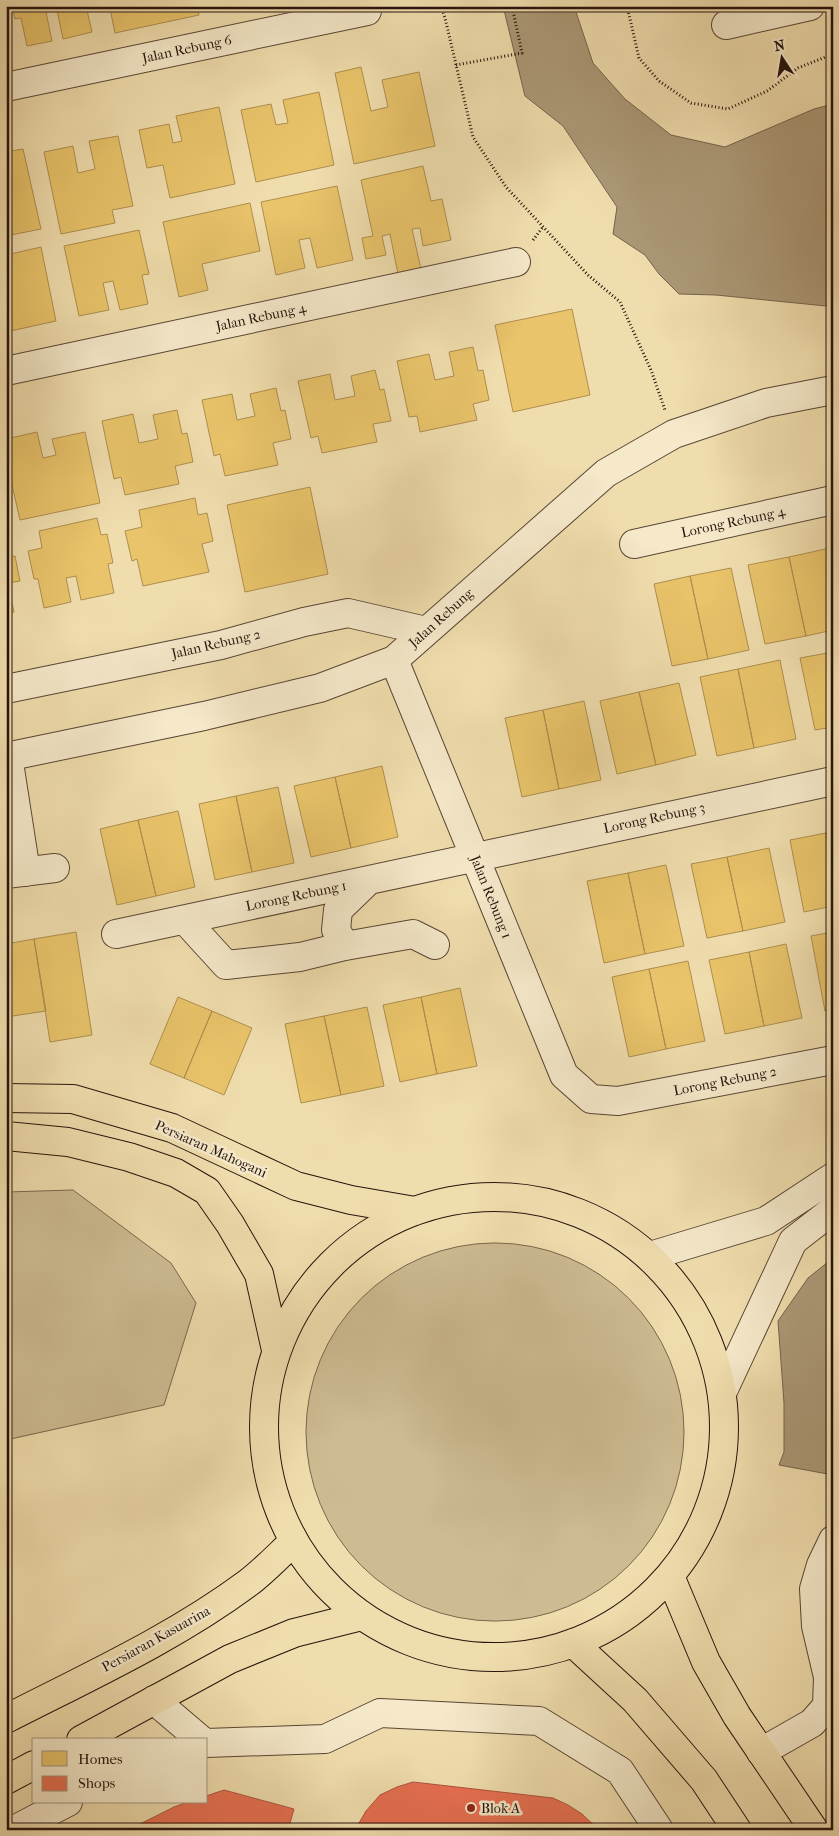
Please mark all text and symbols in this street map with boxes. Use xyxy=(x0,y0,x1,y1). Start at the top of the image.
street label: Jalan Rebung 6 xyxy=(140,31,234,67)
north arrow xyxy=(756,32,806,82)
text: N xyxy=(772,36,787,55)
street label: Jalan Rebung 4 xyxy=(213,299,308,335)
street label: Lorong Rebung 4 xyxy=(679,503,787,541)
street label: Jalan Rebung xyxy=(405,584,477,652)
street label: Jalan Rebung 2 xyxy=(169,626,262,663)
street label: Lorong Rebung 3 xyxy=(602,799,706,837)
street label: Jalan Rebung 1 xyxy=(466,852,515,941)
street label: Lorong Rebung 1 xyxy=(244,877,348,915)
street label: Lorong Rebung 2 xyxy=(672,1063,778,1099)
street label: Persiaran Mahogani xyxy=(152,1117,270,1181)
street label: Persiaran Kasuarina xyxy=(99,1602,214,1676)
legend xyxy=(32,1738,208,1804)
text: Homes xyxy=(78,1750,123,1768)
text: Shops xyxy=(78,1774,116,1792)
place label: Blok A xyxy=(481,1800,521,1817)
marker: Blok A xyxy=(465,1802,477,1814)

